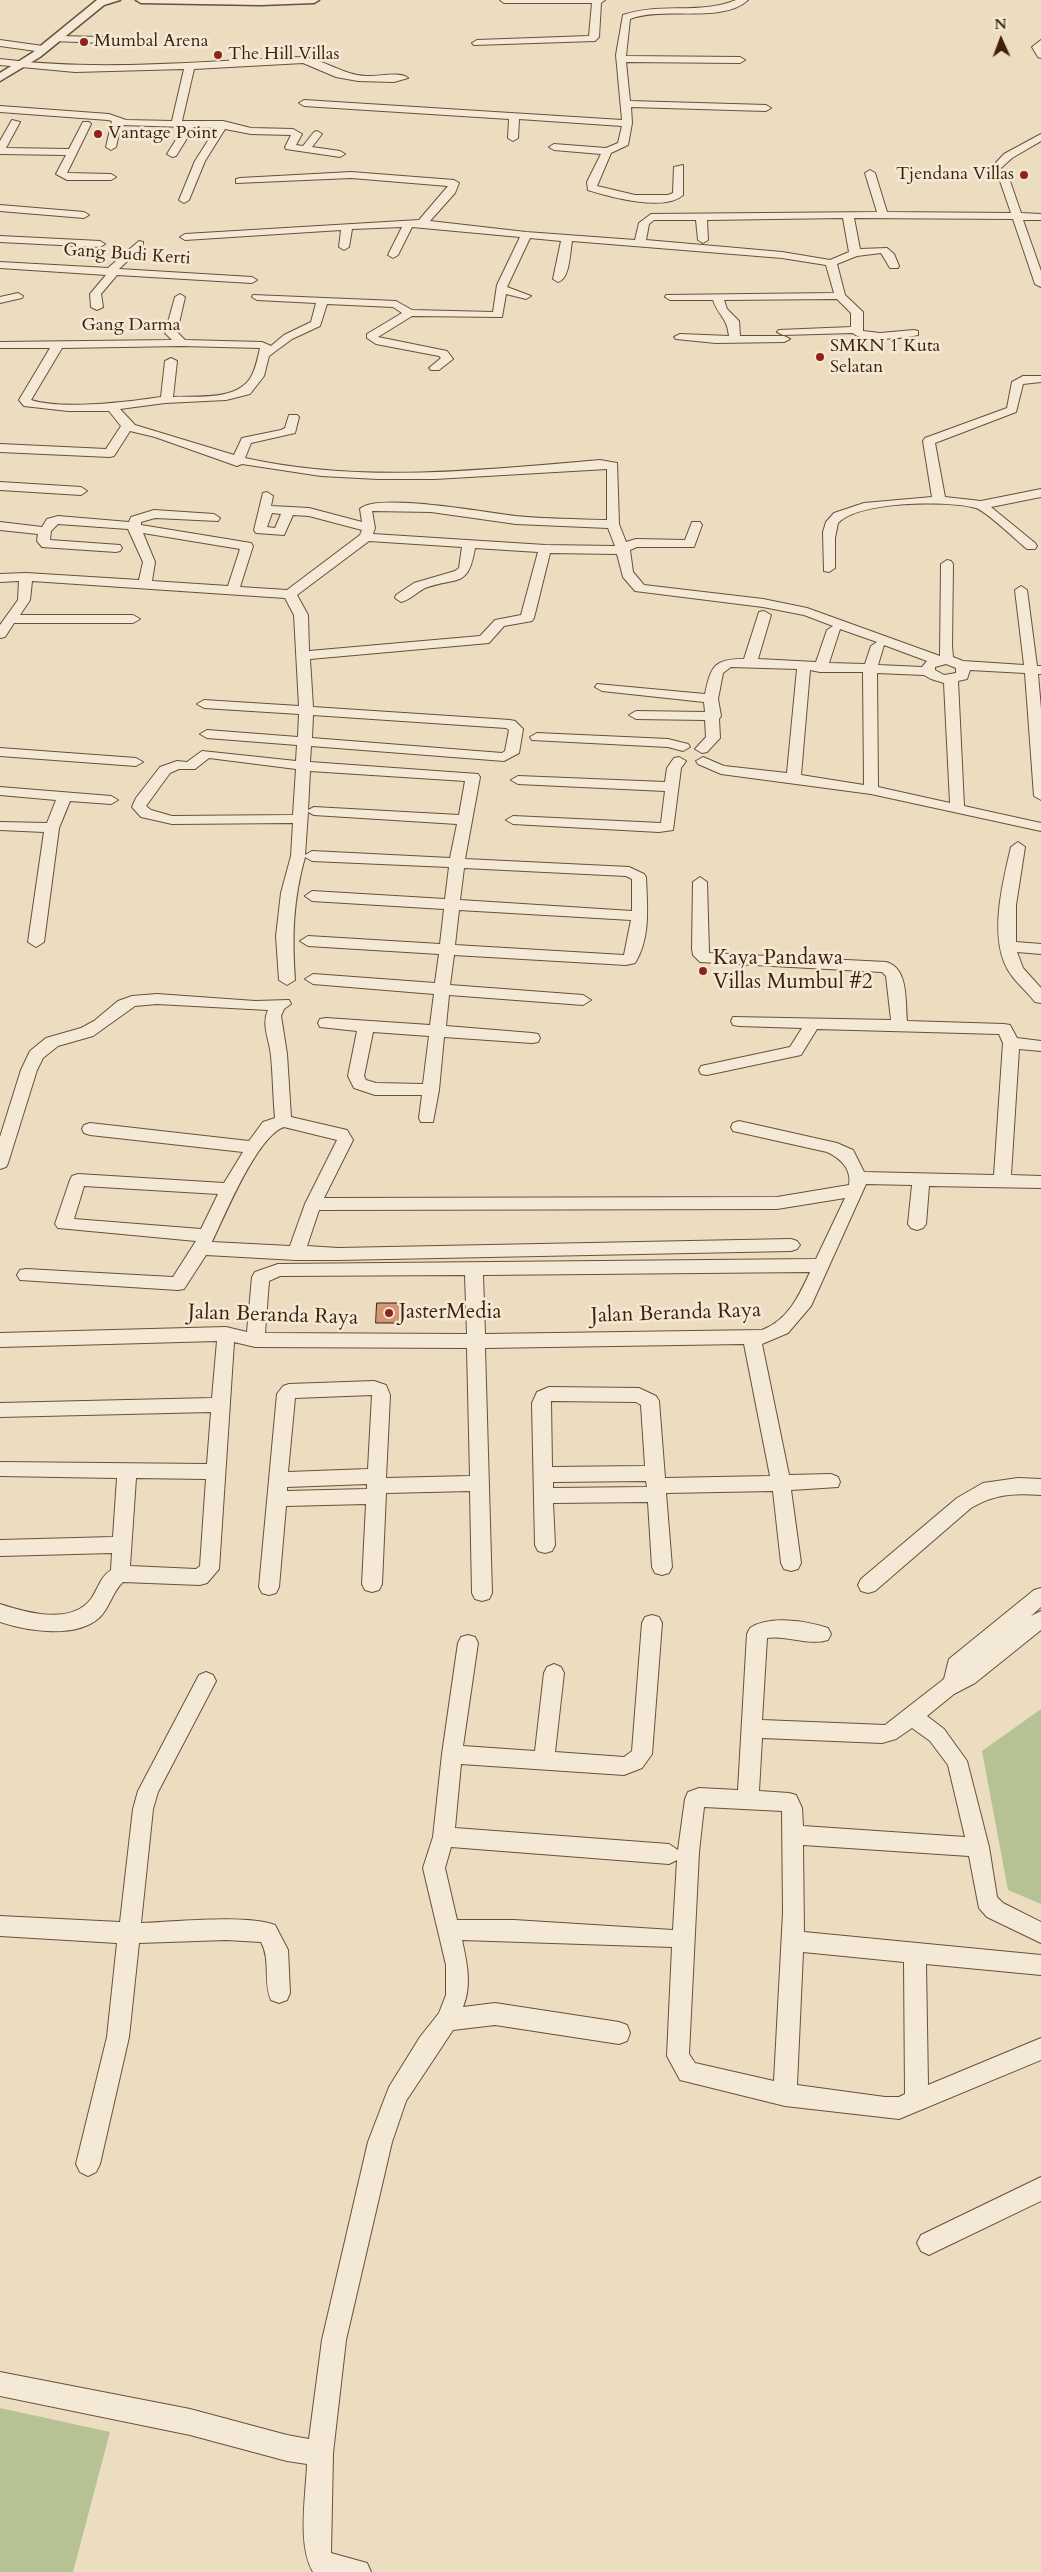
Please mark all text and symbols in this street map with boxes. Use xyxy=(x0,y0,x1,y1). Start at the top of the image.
north arrow xyxy=(976,15,1026,65)
text: N xyxy=(994,15,1007,34)
place label: Mumbal Arena xyxy=(94,31,208,53)
marker: Mumbal Arena xyxy=(78,36,90,48)
place label: The Hill Villas xyxy=(228,44,339,66)
marker: The Hill Villas xyxy=(212,49,224,61)
place label: Vantage Point xyxy=(108,123,217,145)
marker: Vantage Point xyxy=(92,128,104,140)
place label: Tjendana Villas xyxy=(896,164,1014,186)
marker: Tjendana Villas xyxy=(1018,169,1030,181)
street label: Gang Budi Kerti xyxy=(63,240,191,270)
street label: Gang Darma xyxy=(81,315,181,337)
place label: SMKN 1 Kuta Selatan xyxy=(830,336,940,378)
marker: SMKN 1 Kuta Selatan xyxy=(814,351,826,363)
place label: Kaya Pandawa Villas Mumbul #2 xyxy=(713,946,873,996)
marker: Kaya Pandawa Villas Mumbul #2 xyxy=(697,965,709,977)
street label: Jalan Beranda Raya xyxy=(590,1298,762,1330)
street label: Jalan Beranda Raya xyxy=(187,1300,359,1332)
place label: JasterMedia xyxy=(399,1300,502,1326)
marker: JasterMedia xyxy=(383,1307,395,1319)

